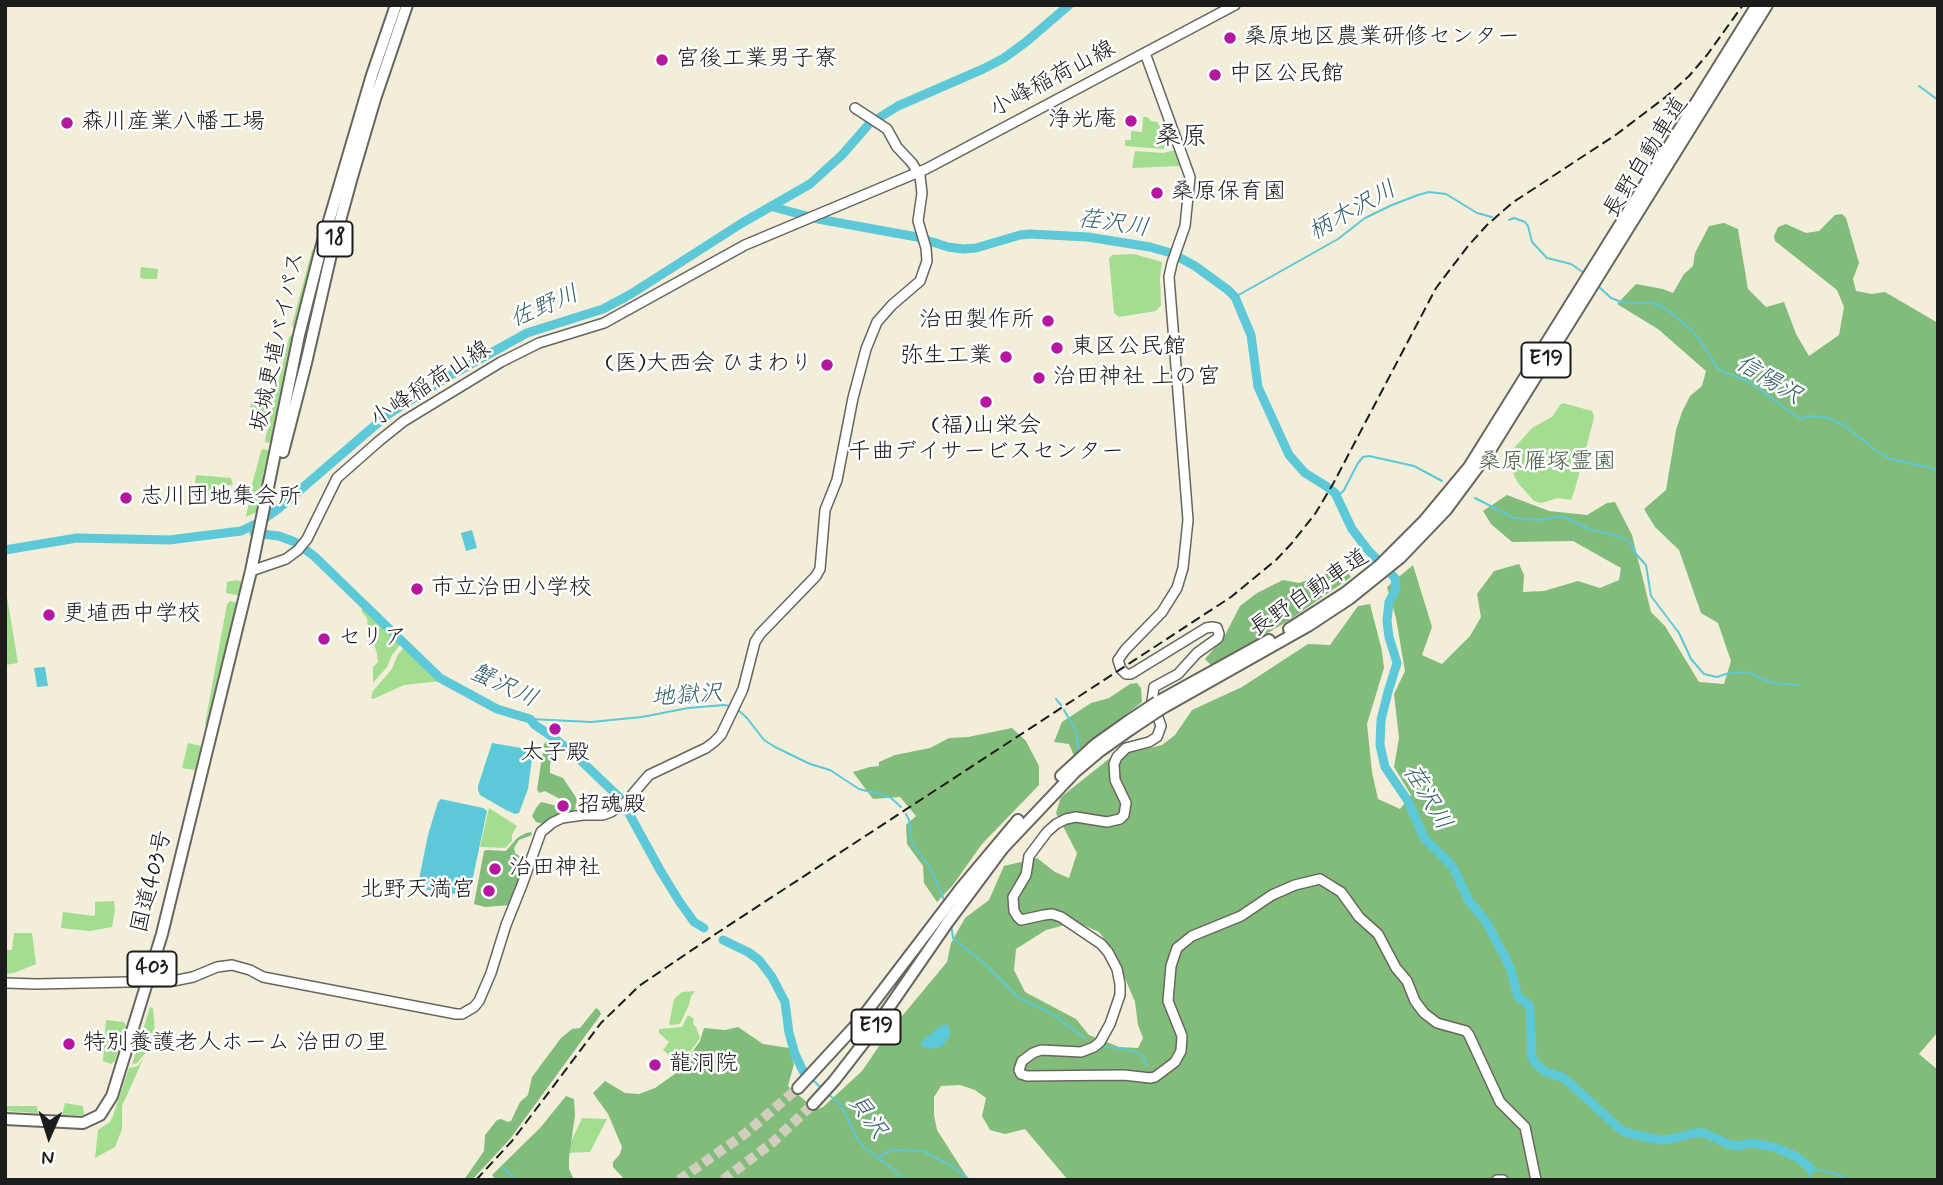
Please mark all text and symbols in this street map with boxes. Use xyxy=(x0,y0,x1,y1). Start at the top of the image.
place label: 桑原地区農業研修センター xyxy=(1244,24,1520,52)
marker: 桑原地区農業研修センター xyxy=(1222,30,1238,46)
street label: 小峰稲荷山線 xyxy=(986,35,1120,125)
place label: 宮後工業男子寮 xyxy=(676,46,837,74)
marker: 宮後工業男子寮 xyxy=(654,52,670,68)
place label: 中区公民館 xyxy=(1229,61,1344,89)
marker: 中区公民館 xyxy=(1207,67,1223,83)
street label: 長野自動車道 xyxy=(1599,92,1695,224)
place label: 浄光庵 xyxy=(1048,107,1117,135)
place label: 森川産業八幡工場 xyxy=(81,109,265,137)
marker: 浄光庵 xyxy=(1123,113,1139,129)
marker: 森川産業八幡工場 xyxy=(59,115,75,131)
district label: 桑原 xyxy=(1155,123,1207,155)
water label: 柄木沢川 xyxy=(1304,176,1402,248)
place label: 桑原保育園 xyxy=(1171,179,1286,207)
marker: 桑原保育園 xyxy=(1149,185,1165,201)
water label: 荏沢川 xyxy=(1075,206,1151,244)
road number: 18 xyxy=(318,222,352,256)
street label: 坂城更埴バイパス xyxy=(246,249,312,435)
water label: 佐野川 xyxy=(506,281,584,335)
place label: 治田製作所 xyxy=(919,307,1034,335)
marker: 治田製作所 xyxy=(1040,313,1056,329)
place label: 東区公民館 xyxy=(1071,334,1186,362)
street label: 小峰稲荷山線 xyxy=(366,336,496,434)
marker: 東区公民館 xyxy=(1049,340,1065,356)
road number: E19 xyxy=(1522,342,1570,378)
place label: 弥生工業 xyxy=(900,343,992,371)
marker: 弥生工業 xyxy=(998,349,1014,365)
water label: 信陽沢 xyxy=(1730,350,1806,412)
place label: (医)大西会 ひまわり xyxy=(605,351,813,379)
marker: (医)大西会 ひまわり xyxy=(819,357,835,373)
place label: 治田神社 上の宮 xyxy=(1053,364,1220,392)
marker: 治田神社 上の宮 xyxy=(1031,370,1047,386)
marker: (福)山栄会 千曲デイサービスセンター xyxy=(978,394,994,410)
place label: (福)山栄会 千曲デイサービスセンター xyxy=(848,413,1124,467)
park label: 桑原雁塚霊園 xyxy=(1478,449,1616,477)
place label: 志川団地集会所 xyxy=(140,484,301,512)
marker: 志川団地集会所 xyxy=(118,490,134,506)
street label: 長野自動車道 xyxy=(1245,544,1375,644)
place label: 市立治田小学校 xyxy=(431,575,592,603)
marker: 市立治田小学校 xyxy=(409,581,425,597)
place label: 更埴西中学校 xyxy=(63,601,201,629)
marker: 更埴西中学校 xyxy=(41,607,57,623)
place label: セリア xyxy=(338,625,407,653)
marker: セリア xyxy=(316,631,332,647)
water label: 蟹沢川 xyxy=(464,659,542,715)
water label: 地獄沢 xyxy=(650,680,724,714)
marker: 太子殿 xyxy=(547,721,563,737)
place label: 太子殿 xyxy=(521,740,589,768)
water label: 荏沢川 xyxy=(1395,760,1457,836)
place label: 招魂殿 xyxy=(577,792,646,820)
marker: 招魂殿 xyxy=(555,798,571,814)
street label: 国道403号 xyxy=(127,828,179,936)
place label: 治田神社 xyxy=(509,855,601,883)
marker: 治田神社 xyxy=(487,861,503,877)
place label: 北野天満宮 xyxy=(360,877,475,905)
marker: 北野天満宮 xyxy=(481,883,497,899)
road number: 403 xyxy=(128,951,176,986)
road number: E19 xyxy=(852,1010,900,1044)
place label: 特別養護老人ホーム 治田の里 xyxy=(83,1030,388,1058)
marker: 特別養護老人ホーム 治田の里 xyxy=(61,1036,77,1052)
place label: 龍洞院 xyxy=(669,1051,738,1079)
marker: 龍洞院 xyxy=(647,1057,663,1073)
water label: 貝沢 xyxy=(840,1089,892,1145)
north arrow xyxy=(14,1101,84,1171)
text: N xyxy=(41,1145,55,1170)

